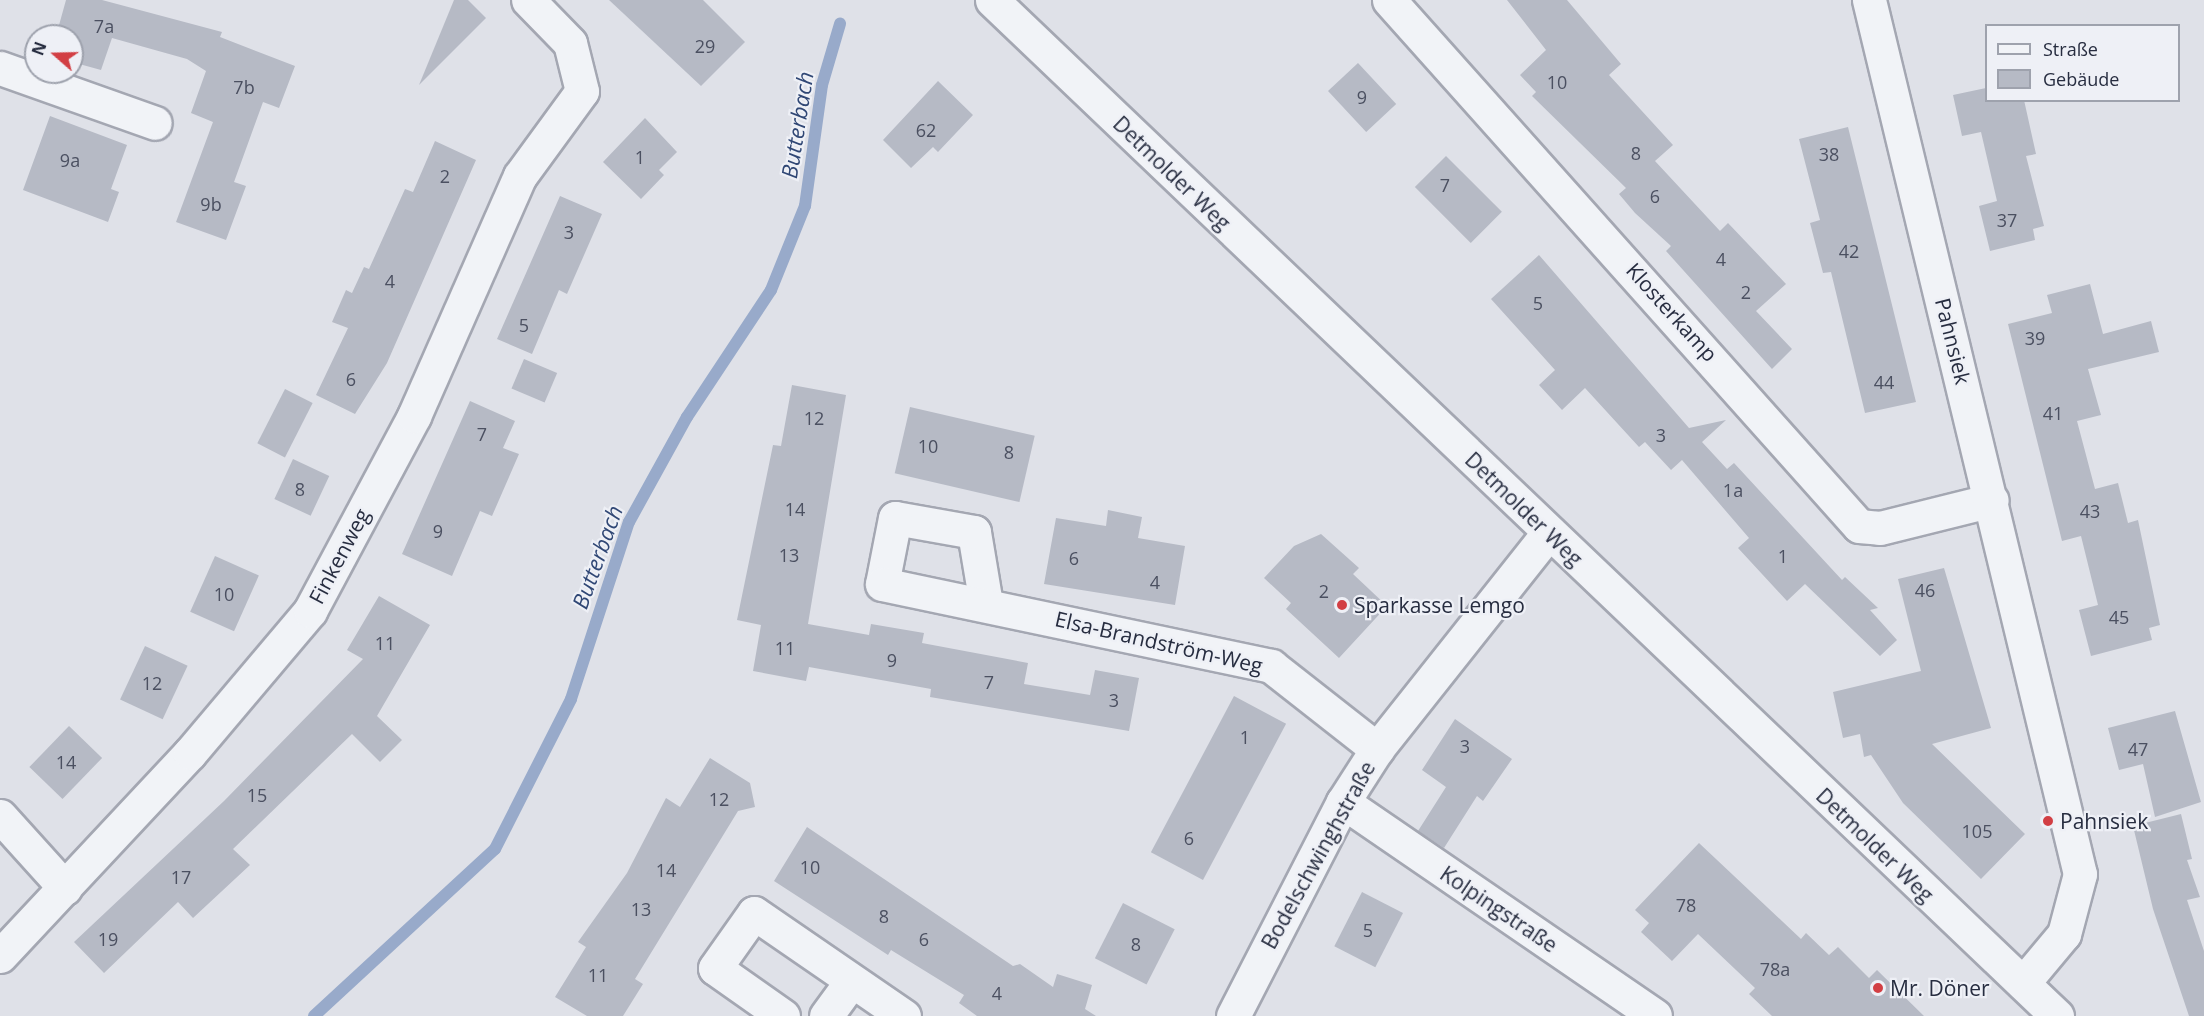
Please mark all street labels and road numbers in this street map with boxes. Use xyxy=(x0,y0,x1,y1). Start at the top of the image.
street label: Detmolder Weg xyxy=(1108,111,1236,235)
street label: Klosterkamp xyxy=(1621,258,1723,366)
street label: Pahnsiek xyxy=(1930,295,1976,387)
street label: Detmolder Weg xyxy=(1460,447,1588,571)
street label: Finkenweg xyxy=(303,504,375,608)
street label: Elsa-Brandström-Weg xyxy=(1053,606,1265,678)
street label: Bodelschwinghstraße xyxy=(1256,757,1380,953)
street label: Detmolder Weg xyxy=(1811,783,1939,907)
street label: Kolpingstraße xyxy=(1436,861,1562,957)

